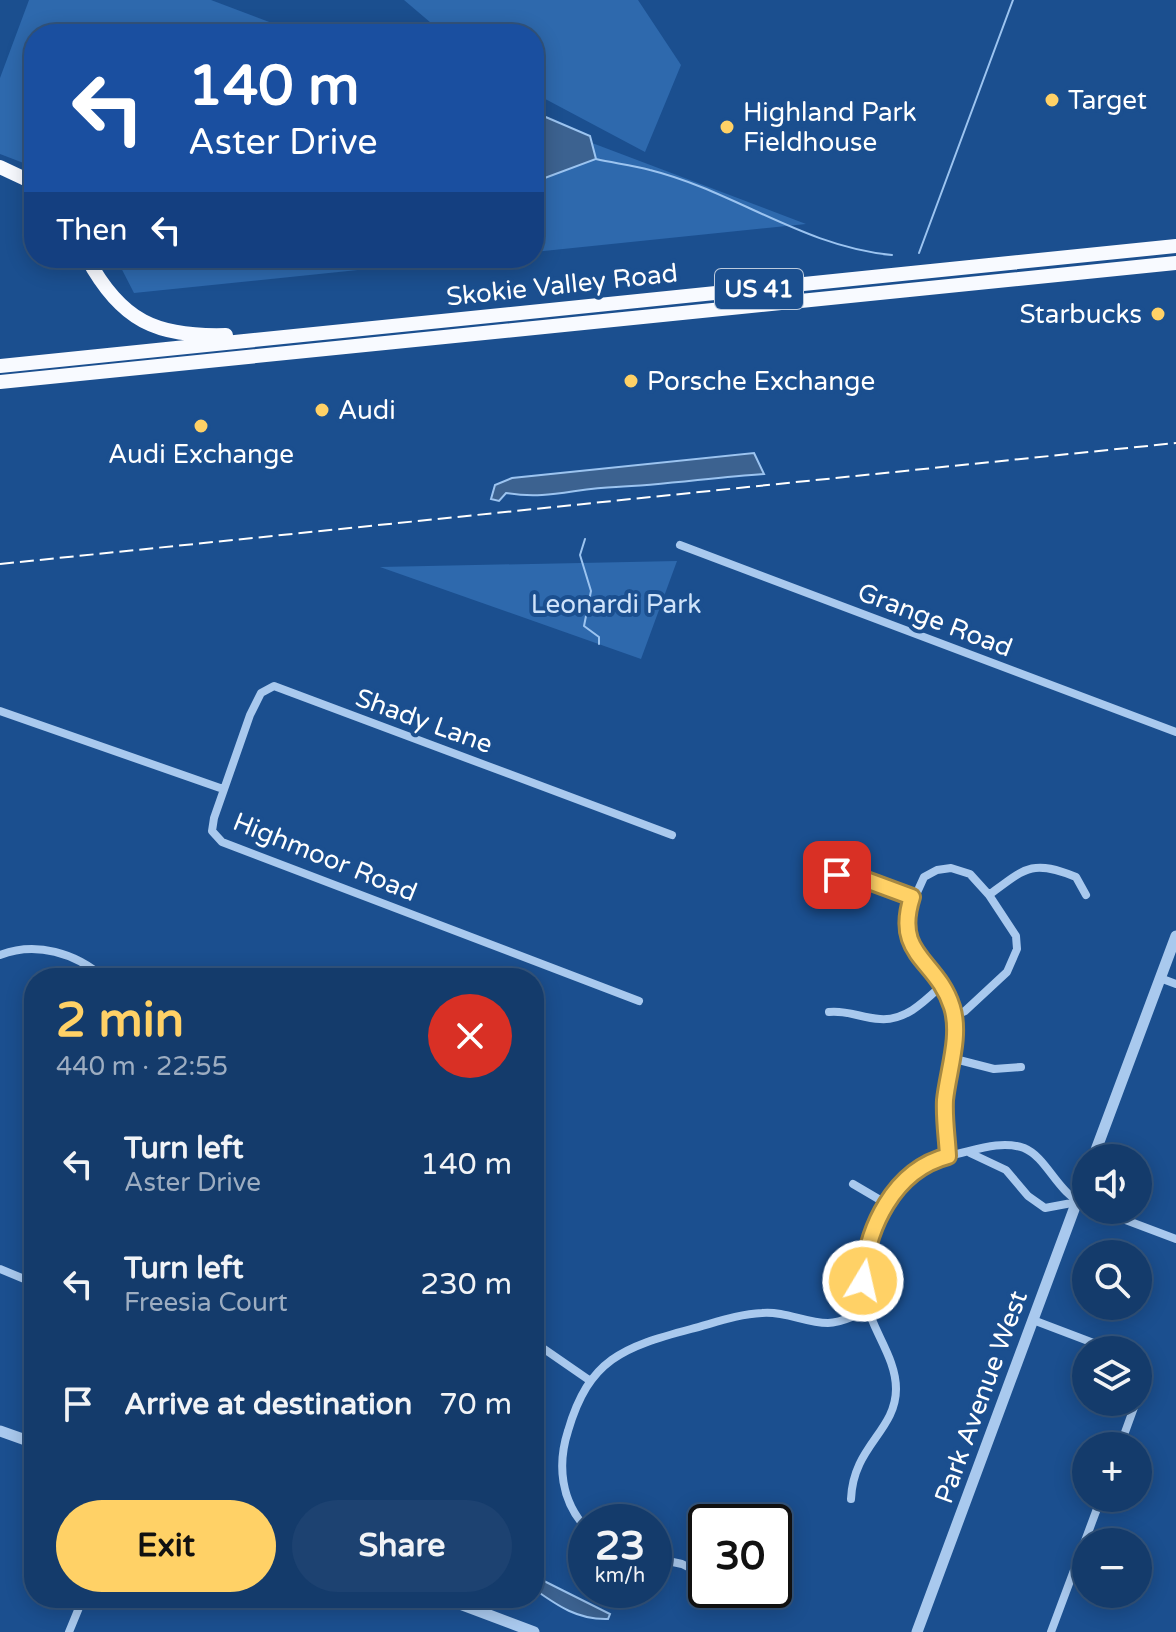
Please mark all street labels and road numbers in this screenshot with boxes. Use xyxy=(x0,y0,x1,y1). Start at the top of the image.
street label: Skokie Valley Road xyxy=(445,257,679,313)
road number: US 41 xyxy=(715,269,803,309)
street label: Grange Road xyxy=(853,576,1017,664)
street label: Shady Lane xyxy=(351,682,497,760)
street label: Highmoor Road xyxy=(229,806,421,908)
street label: Park Avenue West xyxy=(928,1286,1034,1508)

